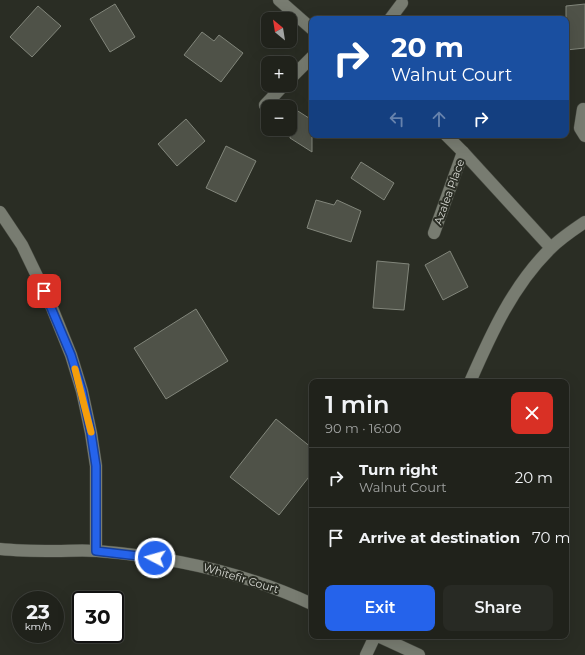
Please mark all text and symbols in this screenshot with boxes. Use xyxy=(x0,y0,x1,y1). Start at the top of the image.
north arrow xyxy=(261,12,297,48)
map controls xyxy=(261,12,297,136)
text: 20 m xyxy=(391,30,464,64)
icon: right xyxy=(325,32,377,84)
button: + xyxy=(261,56,297,92)
text: Walnut Court xyxy=(391,64,512,86)
button: − xyxy=(261,100,297,136)
icon: left xyxy=(386,108,408,130)
icon: ahead xyxy=(428,108,450,130)
icon: right xyxy=(470,108,492,130)
street label: Azalea Place xyxy=(431,157,467,227)
pin xyxy=(27,274,61,308)
icon: arrive xyxy=(33,280,55,302)
text: 1 min xyxy=(325,390,389,419)
button: close xyxy=(511,392,553,434)
text: 90 m · 16:00 xyxy=(325,420,401,436)
text: Turn right xyxy=(359,460,438,479)
icon: right xyxy=(325,467,347,489)
text: 20 m xyxy=(515,468,553,487)
text: Walnut Court xyxy=(359,479,447,495)
icon: arrive xyxy=(325,527,347,549)
text: Arrive at destination xyxy=(359,528,520,547)
text: 70 m xyxy=(532,528,570,547)
position arrow xyxy=(134,537,176,579)
street label: Whitefir Court xyxy=(202,560,281,596)
button: Exit xyxy=(325,585,435,631)
button: Share xyxy=(443,585,553,631)
speed limit sign: 30 xyxy=(72,591,124,643)
text: 23 xyxy=(26,600,50,624)
text: km/h xyxy=(25,620,51,633)

